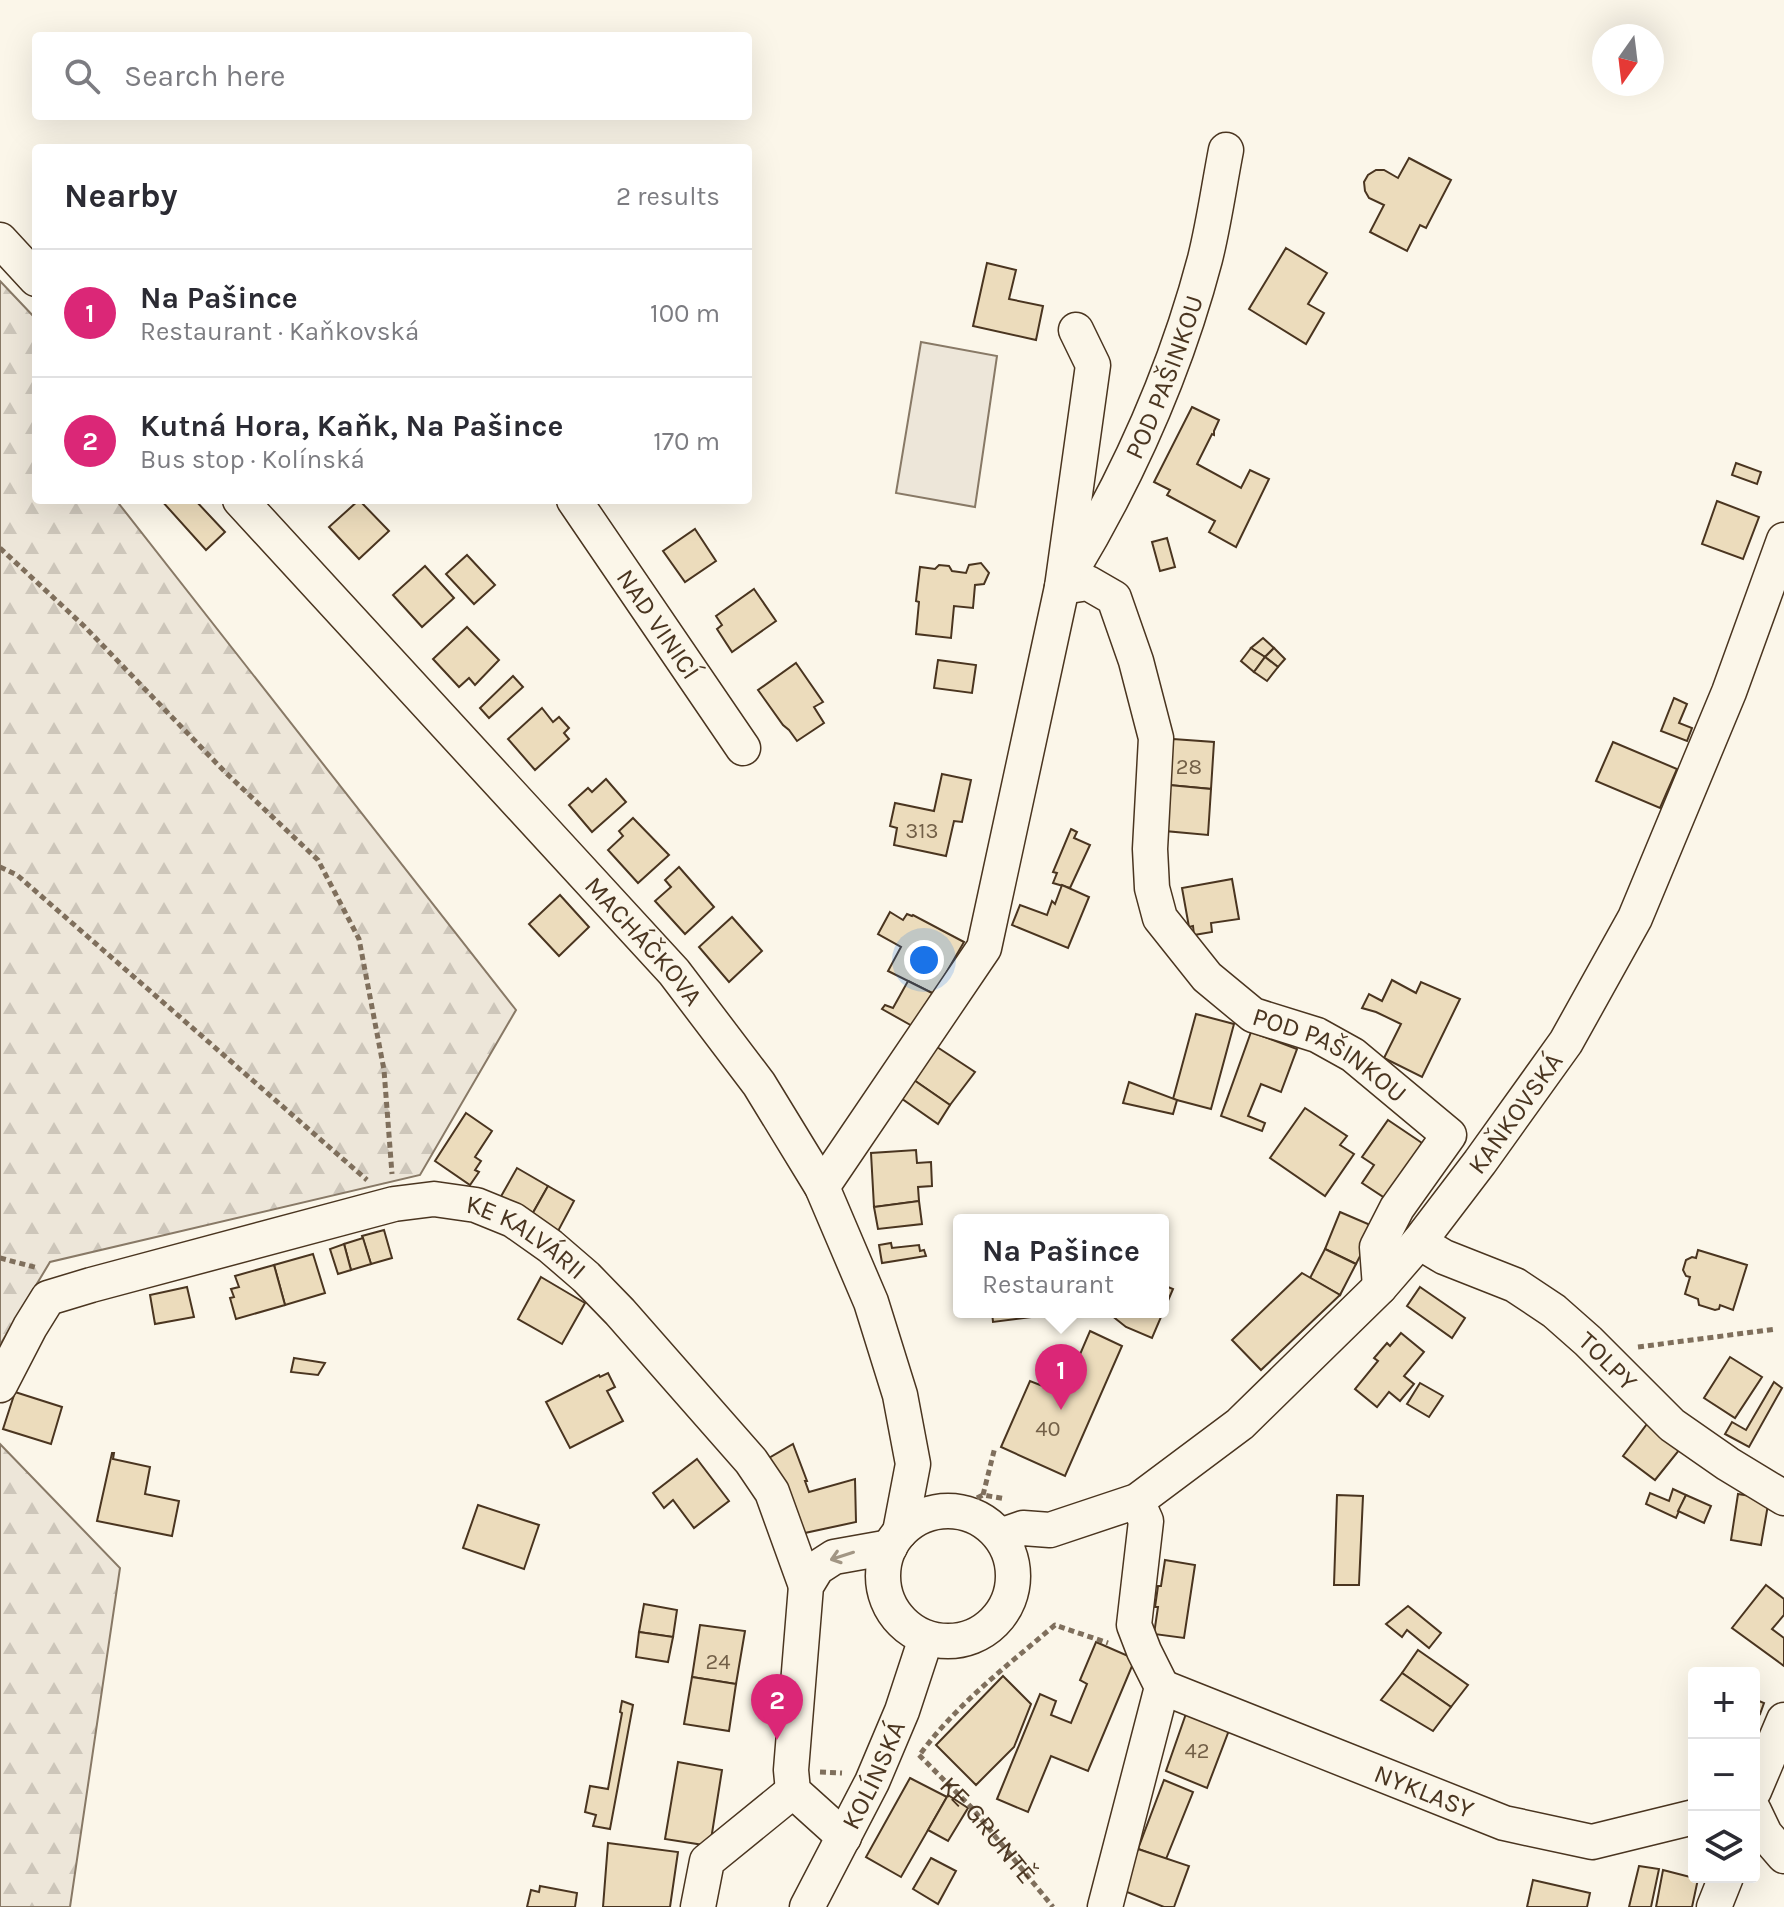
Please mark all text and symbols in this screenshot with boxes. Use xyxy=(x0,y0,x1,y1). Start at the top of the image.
north arrow xyxy=(1592,24,1664,96)
search box xyxy=(32,32,752,120)
icon: search xyxy=(60,54,104,98)
text: Search here xyxy=(124,58,285,94)
text: Nearby xyxy=(64,176,178,216)
text: 2 results xyxy=(616,181,720,212)
text: Na Pašince xyxy=(140,280,298,316)
street label: POD PAŠINKOU xyxy=(1118,291,1209,464)
text: 1 xyxy=(85,298,95,329)
text: 100 m xyxy=(650,298,720,329)
text: Restaurant · Kaňkovská xyxy=(140,316,419,347)
text: Kutná Hora, Kaňk, Na Pašince xyxy=(140,408,563,444)
text: 2 xyxy=(82,426,98,457)
text: 170 m xyxy=(653,426,720,457)
text: Bus stop · Kolínská xyxy=(140,444,365,475)
street label: NAD VINICÍ xyxy=(610,563,708,685)
house number: 28 xyxy=(1176,754,1202,780)
house number: 313 xyxy=(905,818,939,844)
street label: MACHÁČKOVA xyxy=(578,870,709,1012)
your location xyxy=(904,940,944,980)
street label: POD PAŠINKOU xyxy=(1249,1000,1413,1109)
street label: KAŇKOVSKÁ xyxy=(1461,1046,1569,1180)
street label: KE KALVÁRII xyxy=(464,1188,593,1286)
popup xyxy=(953,1214,1169,1318)
text: Na Pašince xyxy=(982,1233,1140,1269)
text: Restaurant xyxy=(982,1269,1114,1300)
street label: TOLPY xyxy=(1572,1325,1644,1397)
pin: 1 xyxy=(1035,1344,1087,1410)
house number: 40 xyxy=(1035,1416,1061,1442)
one-way arrow xyxy=(830,1550,855,1565)
house number: 24 xyxy=(705,1649,731,1675)
map controls xyxy=(1688,1667,1760,1883)
button: + xyxy=(1688,1667,1760,1739)
pin: 2 xyxy=(751,1674,803,1740)
street label: KOLÍNSKÁ xyxy=(835,1715,912,1834)
house number: 42 xyxy=(1184,1738,1210,1764)
button: − xyxy=(1688,1739,1760,1811)
street label: NYKLASY xyxy=(1370,1758,1479,1825)
street label: KE GRUNTĚ xyxy=(934,1770,1043,1890)
button: layers xyxy=(1688,1811,1760,1883)

